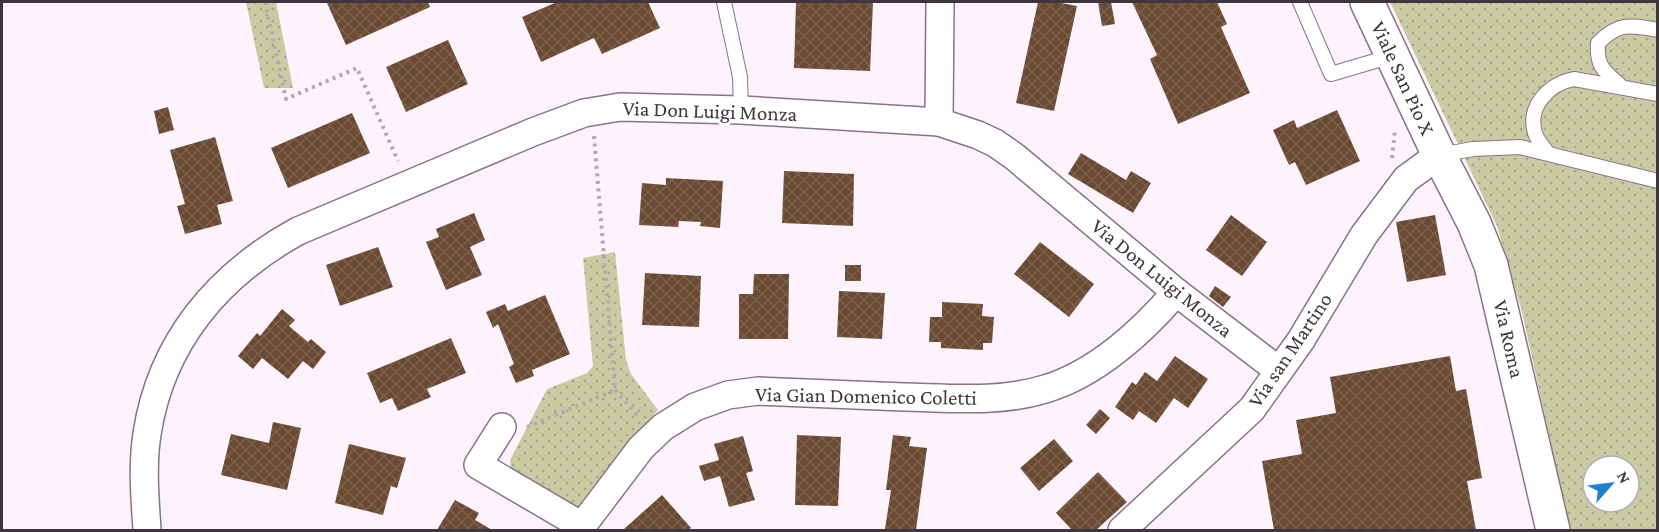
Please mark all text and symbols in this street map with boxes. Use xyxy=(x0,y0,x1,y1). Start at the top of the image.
street label: Viale San Pio X xyxy=(1366,17,1440,139)
street label: Via Don Luigi Monza xyxy=(622,96,798,126)
street label: Via Don Luigi Monza xyxy=(1087,214,1238,342)
street label: Via san Martino xyxy=(1243,288,1337,412)
street label: Via Roma xyxy=(1488,298,1530,381)
street label: Via Gian Domenico Coletti xyxy=(755,382,978,410)
north arrow xyxy=(1581,454,1641,514)
text: N xyxy=(1614,468,1634,486)

